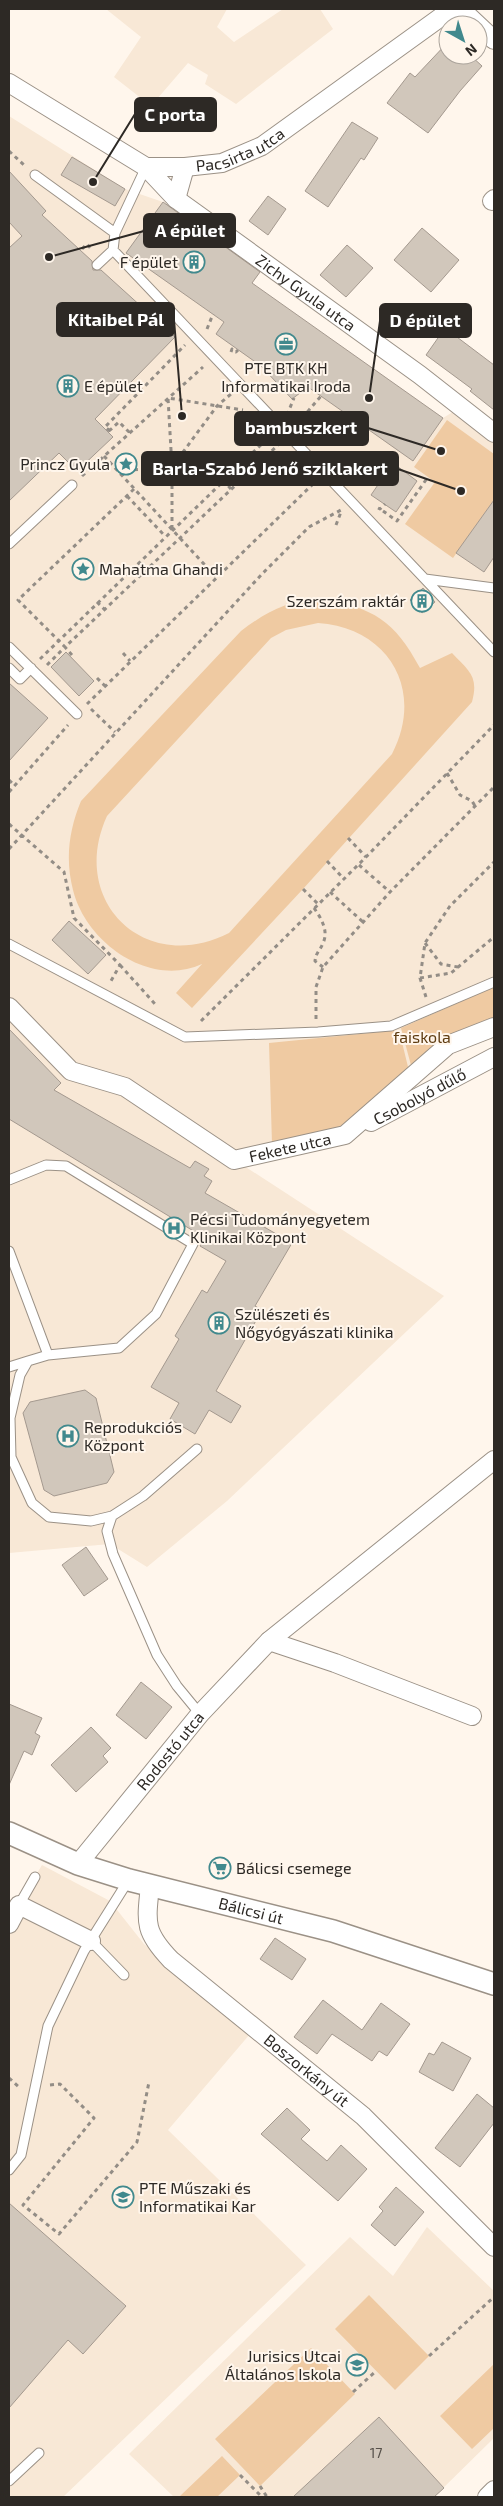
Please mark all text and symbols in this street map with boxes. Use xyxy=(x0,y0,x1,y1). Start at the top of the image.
north arrow xyxy=(438,15,488,65)
text: N xyxy=(462,41,481,60)
callout: C porta xyxy=(135,98,216,131)
text: C porta xyxy=(144,103,206,125)
street label: Pacsirta utca xyxy=(195,123,288,175)
callout: A épület xyxy=(144,214,235,247)
text: A épület xyxy=(155,219,226,241)
building icon: F épület xyxy=(182,250,206,274)
street label: Zichy Gyula utca xyxy=(253,250,360,335)
place label: F épület xyxy=(120,252,178,271)
callout: Kitaibel Pál xyxy=(57,303,174,336)
callout: D épület xyxy=(380,304,471,337)
text: Kitaibel Pál xyxy=(68,308,164,330)
text: D épület xyxy=(389,309,461,331)
office icon: PTE BTK KH Informatikai Iroda xyxy=(274,332,298,356)
place label: PTE BTK KH Informatikai Iroda xyxy=(221,358,351,395)
building icon: E épület xyxy=(56,374,80,398)
place label: E épület xyxy=(84,376,143,395)
callout: bambuszkert xyxy=(235,412,368,445)
text: bambuszkert xyxy=(245,416,358,438)
place icon: Princz Gyula xyxy=(114,452,138,476)
callout: Barla-Szabó Jenő sziklakert xyxy=(142,452,398,485)
place label: Princz Gyula xyxy=(20,454,110,473)
text: Barla-Szabó Jenő sziklakert xyxy=(152,457,388,479)
place icon: Mahatma Ghandi xyxy=(71,557,95,581)
place label: Mahatma Ghandi xyxy=(99,559,223,578)
building icon: Szerszám raktár xyxy=(410,589,434,613)
place label: Szerszám raktár xyxy=(287,591,407,610)
park label: faiskola xyxy=(393,1027,451,1046)
street label: Csobolyó dűlő xyxy=(370,1064,469,1128)
street label: Fekete utca xyxy=(247,1128,333,1165)
place label: Pécsi Tudományegyetem Klinikai Központ xyxy=(190,1209,370,1246)
hospital icon: Pécsi Tudományegyetem Klinikai Központ xyxy=(162,1216,186,1240)
place label: Szülészeti és Nőgyógyászati klinika xyxy=(235,1304,394,1341)
building icon: Szülészeti és Nőgyógyászati klinika xyxy=(207,1311,231,1335)
place label: Reprodukciós Központ xyxy=(84,1417,182,1454)
hospital icon: Reprodukciós Központ xyxy=(56,1424,80,1448)
street label: Rodostó utca xyxy=(132,1707,207,1794)
supermarket icon: Bálicsi csemege xyxy=(208,1856,232,1880)
place label: Bálicsi csemege xyxy=(236,1858,352,1877)
street label: Bálicsi út xyxy=(217,1893,286,1927)
street label: Boszorkány út xyxy=(261,2030,353,2110)
place label: PTE Műszaki és Informatikai Kar xyxy=(139,2178,257,2215)
school or university icon: PTE Műszaki és Informatikai Kar xyxy=(111,2185,135,2209)
place label: Jurisics Utcai Általános Iskola xyxy=(225,2346,341,2383)
school or university icon: Jurisics Utcai Általános Iskola xyxy=(345,2353,369,2377)
house number: 17 xyxy=(370,2444,382,2461)

